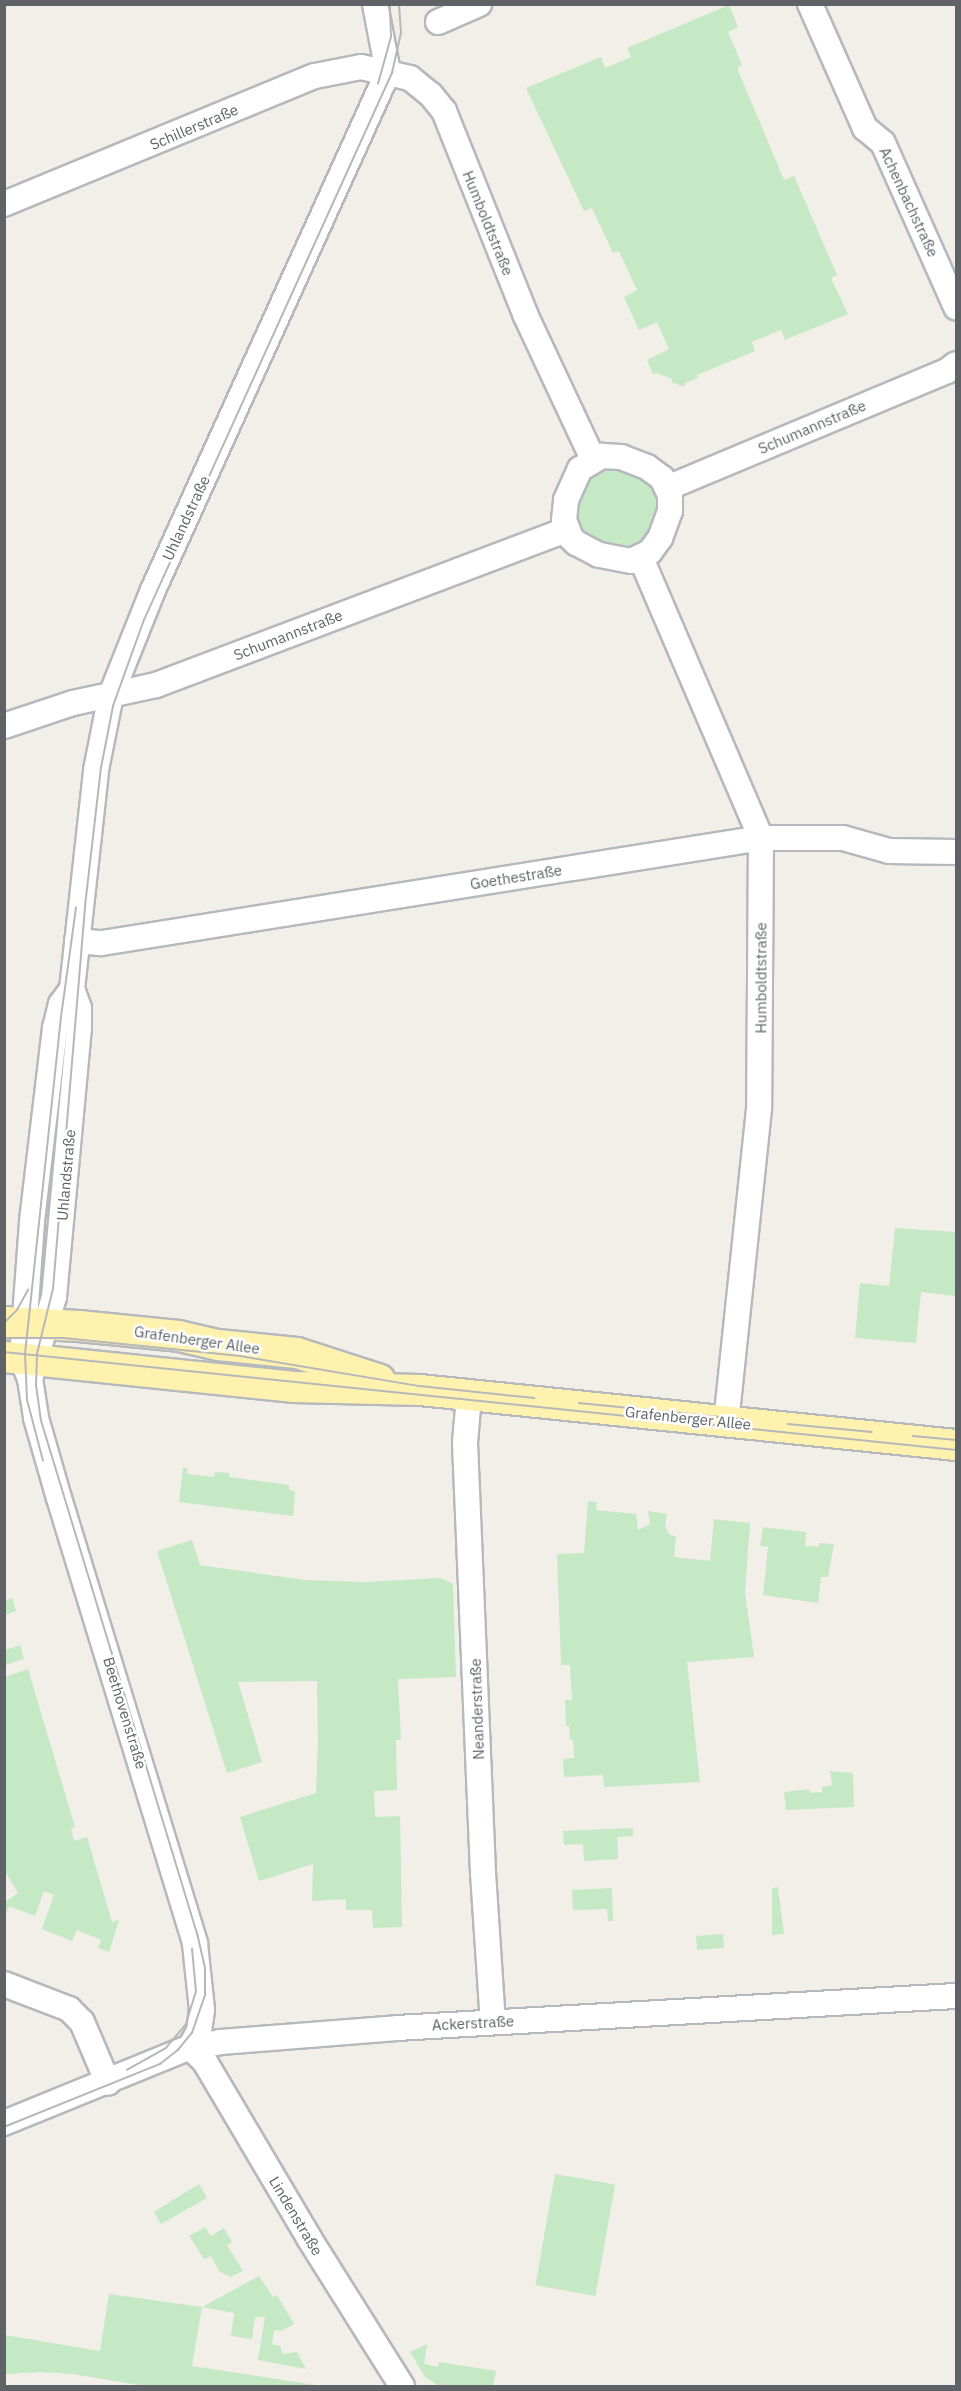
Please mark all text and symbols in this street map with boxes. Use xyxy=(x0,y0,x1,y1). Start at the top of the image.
street label: Schillerstraße xyxy=(147,100,241,154)
street label: Achenbachstraße xyxy=(876,144,942,260)
street label: Humboldtstraße xyxy=(459,168,517,278)
street label: Schumannstraße xyxy=(755,396,869,458)
street label: Uhlandstraße xyxy=(158,473,214,563)
street label: Schumannstraße xyxy=(231,606,345,664)
street label: Goethestraße xyxy=(469,861,563,893)
street label: Humboldtstraße xyxy=(752,922,770,1034)
street label: Uhlandstraße xyxy=(53,1129,79,1221)
street label: Grafenberger Allee xyxy=(133,1322,261,1358)
street label: Grafenberger Allee xyxy=(624,1402,752,1434)
street label: Beethovenstraße xyxy=(99,1655,151,1771)
street label: Neanderstraße xyxy=(466,1658,488,1760)
street label: Ackerstraße xyxy=(431,2012,515,2034)
street label: Lindenstraße xyxy=(265,2173,327,2259)

